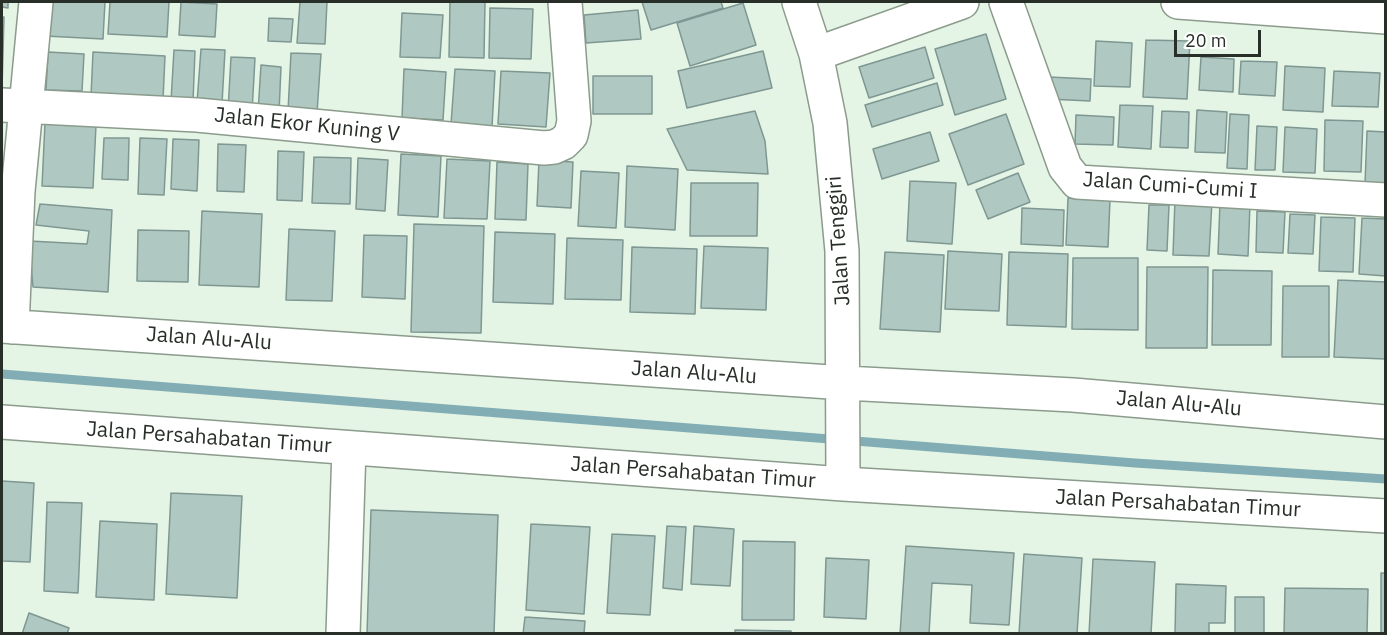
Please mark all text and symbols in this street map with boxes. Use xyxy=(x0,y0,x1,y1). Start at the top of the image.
scale bar xyxy=(1177,18,1264,56)
text: 20 m xyxy=(1185,29,1227,52)
street label: Jalan Ekor Kuning V xyxy=(213,103,401,147)
street label: Jalan Cumi-Cumi I xyxy=(1082,167,1258,205)
street label: Jalan Tenggiri xyxy=(822,175,856,307)
street label: Jalan Alu-Alu xyxy=(145,322,273,356)
street label: Jalan Alu-Alu xyxy=(630,356,758,390)
street label: Jalan Alu-Alu xyxy=(1115,386,1243,422)
street label: Jalan Persahabatan Timur xyxy=(85,417,333,459)
street label: Jalan Persahabatan Timur xyxy=(569,452,817,494)
street label: Jalan Persahabatan Timur xyxy=(1055,485,1301,523)

